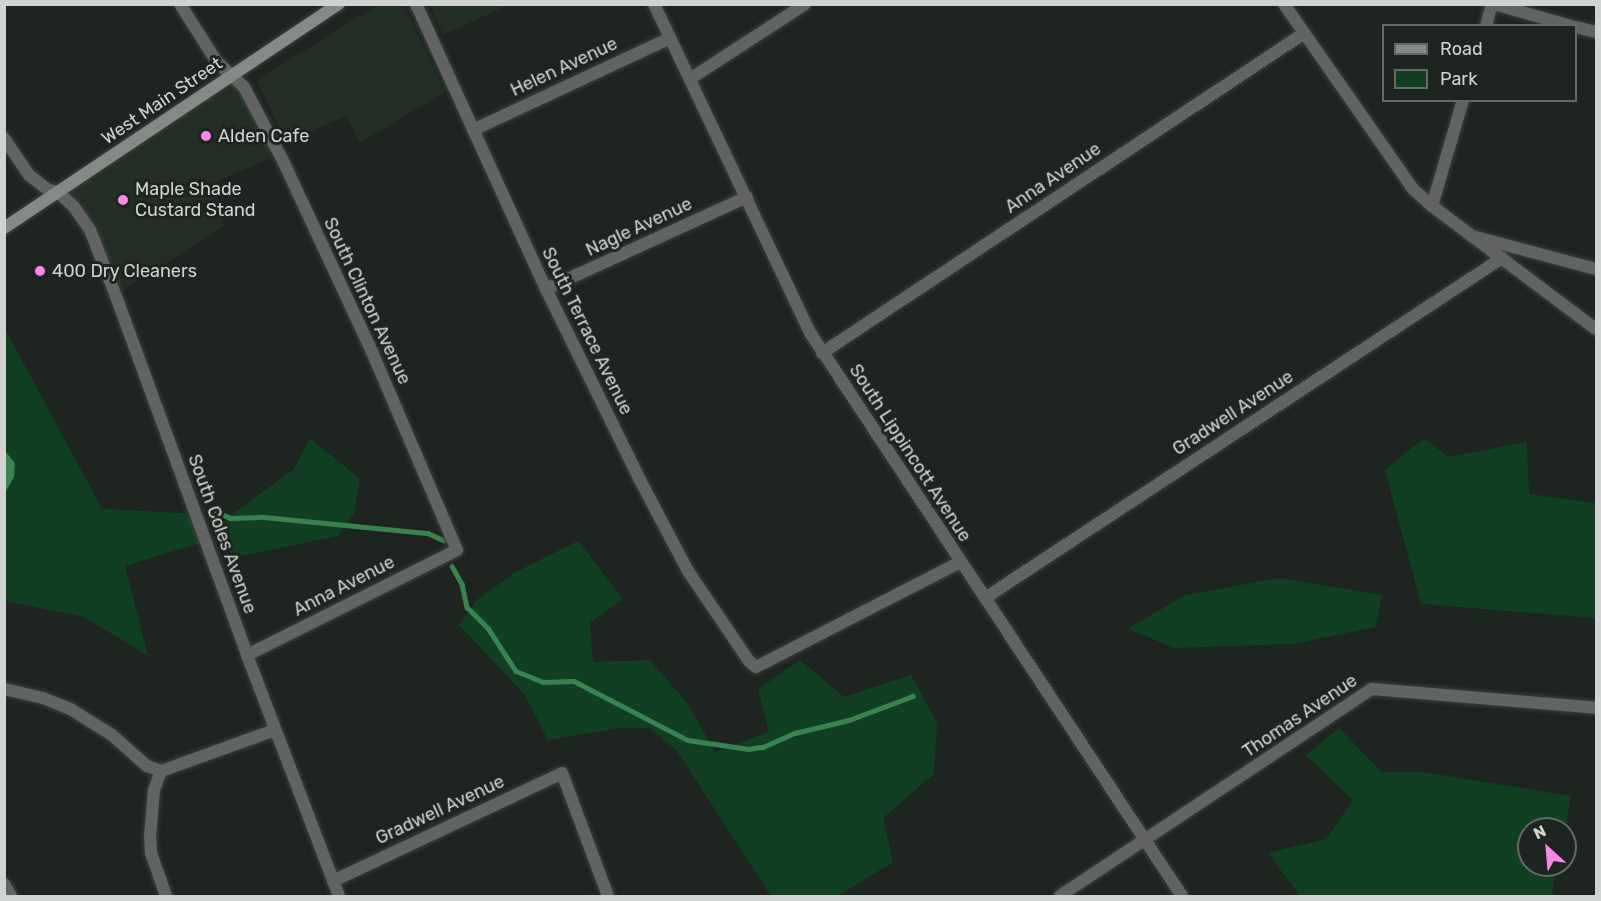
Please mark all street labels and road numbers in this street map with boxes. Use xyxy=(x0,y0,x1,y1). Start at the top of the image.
street label: Helen Avenue xyxy=(507,33,621,101)
street label: West Main Street xyxy=(98,53,226,149)
street label: Anna Avenue xyxy=(1001,138,1105,218)
street label: Nagle Avenue xyxy=(582,193,696,261)
street label: South Clinton Avenue xyxy=(319,214,415,388)
street label: South Terrace Avenue xyxy=(537,243,637,419)
street label: South Lippincott Avenue xyxy=(844,360,976,546)
street label: Gradwell Avenue xyxy=(1168,366,1298,460)
street label: South Coles Avenue xyxy=(183,451,261,617)
street label: Anna Avenue xyxy=(290,551,398,621)
street label: Thomas Avenue xyxy=(1238,670,1362,762)
street label: Gradwell Avenue xyxy=(372,771,508,849)

